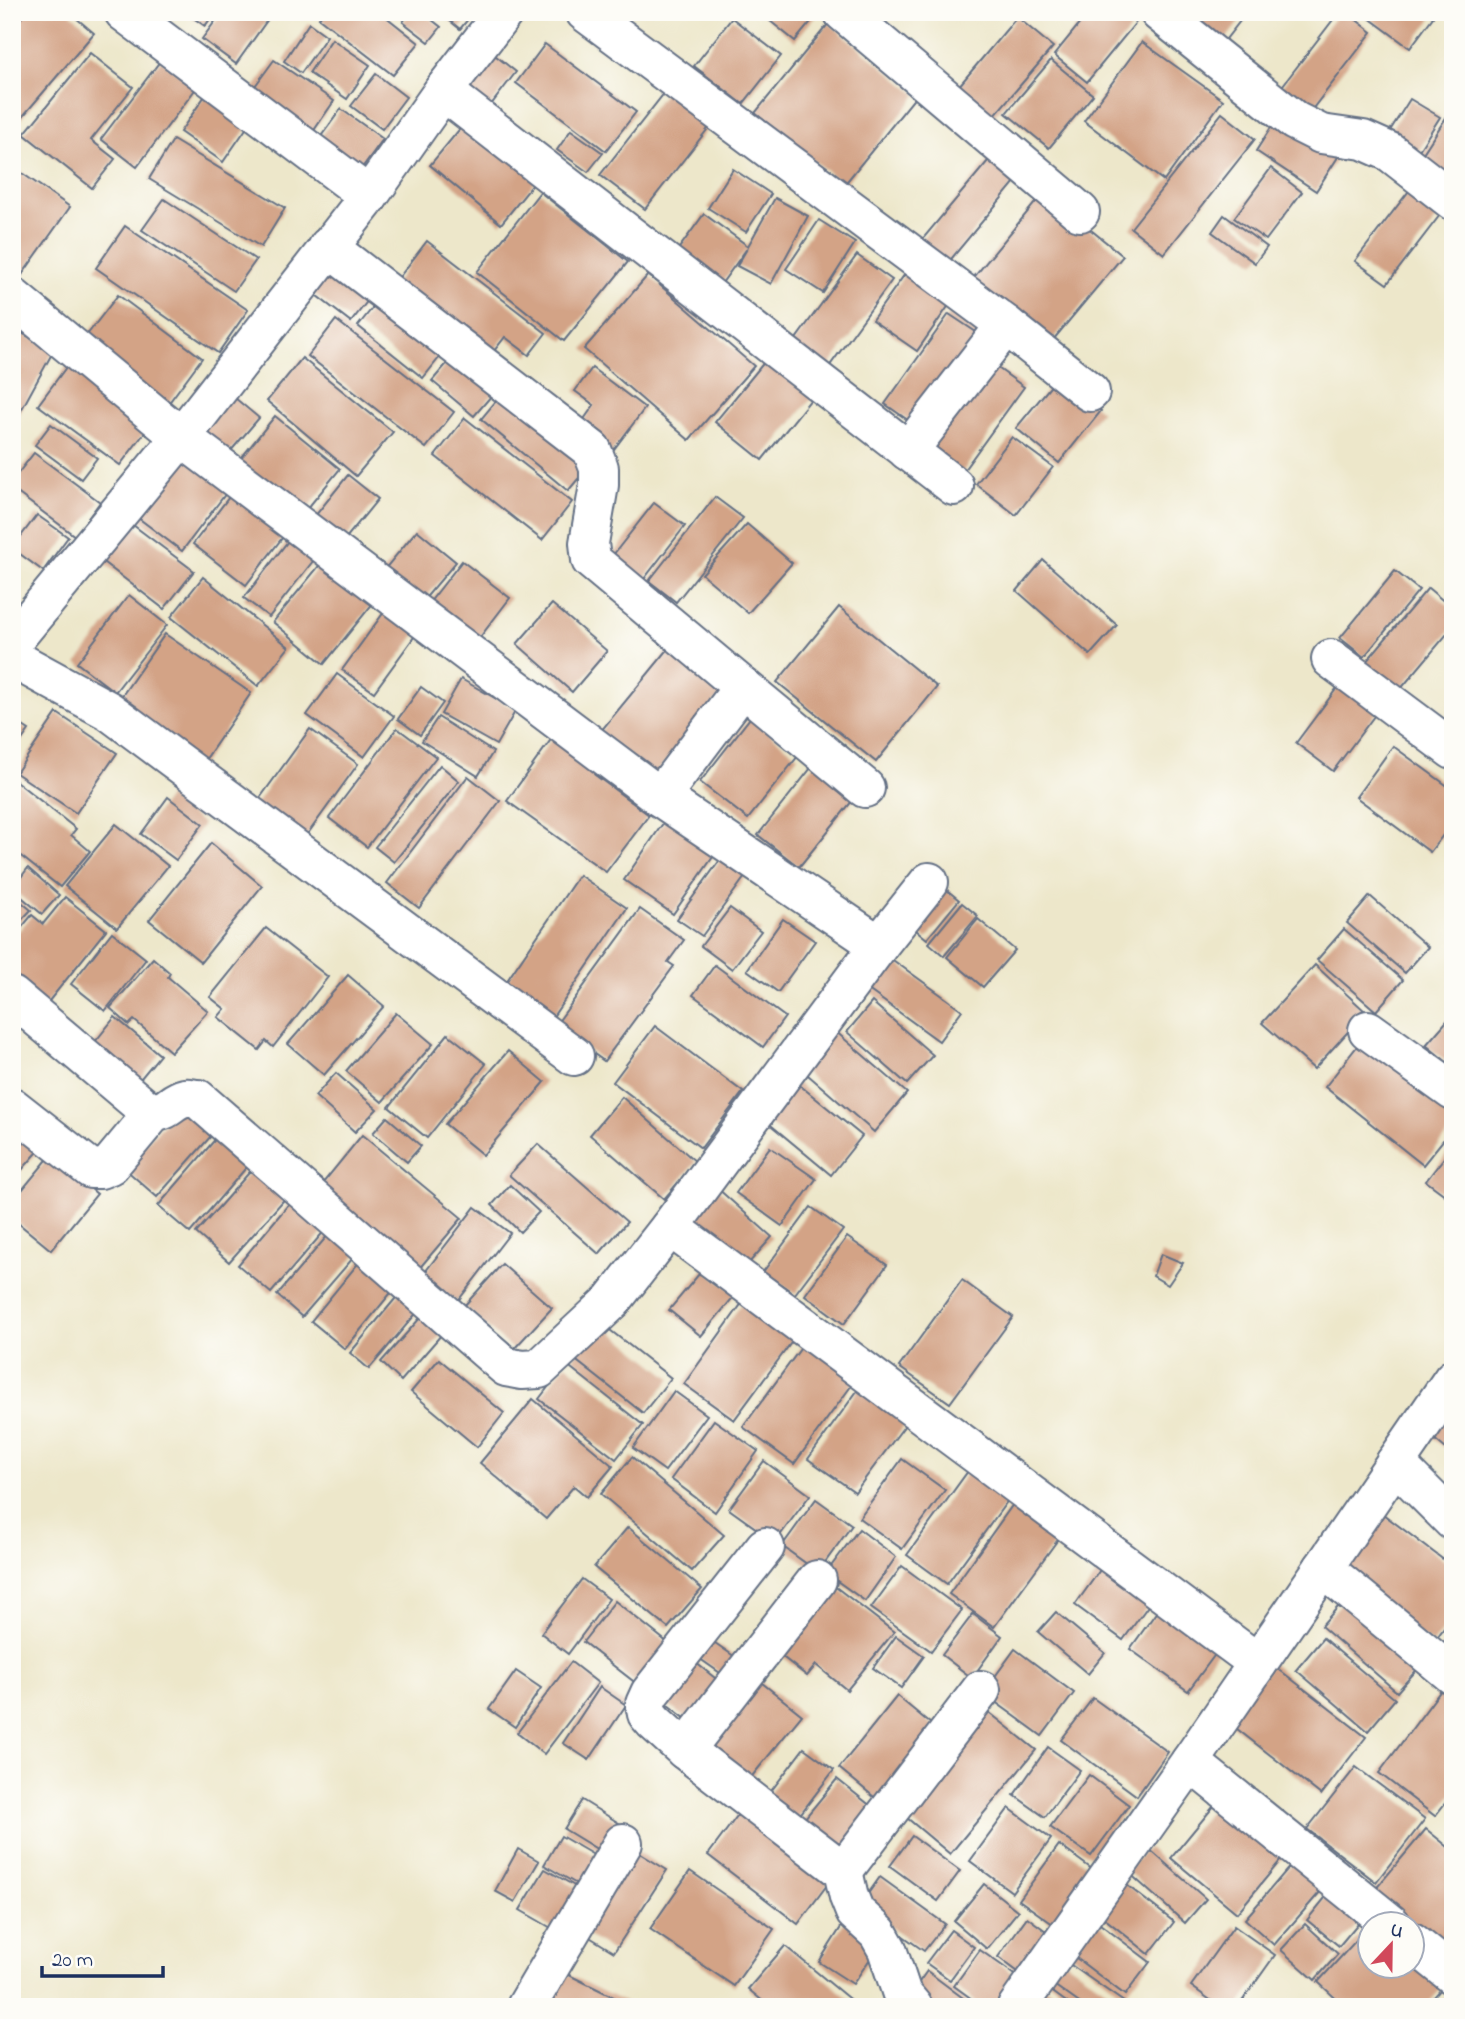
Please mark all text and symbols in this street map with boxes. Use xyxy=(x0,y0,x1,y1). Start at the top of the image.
north arrow xyxy=(1356,1910,1426,1980)
text: U xyxy=(1386,1917,1407,1946)
scale bar xyxy=(42,1935,163,1979)
text: 20 m xyxy=(52,1946,93,1976)

